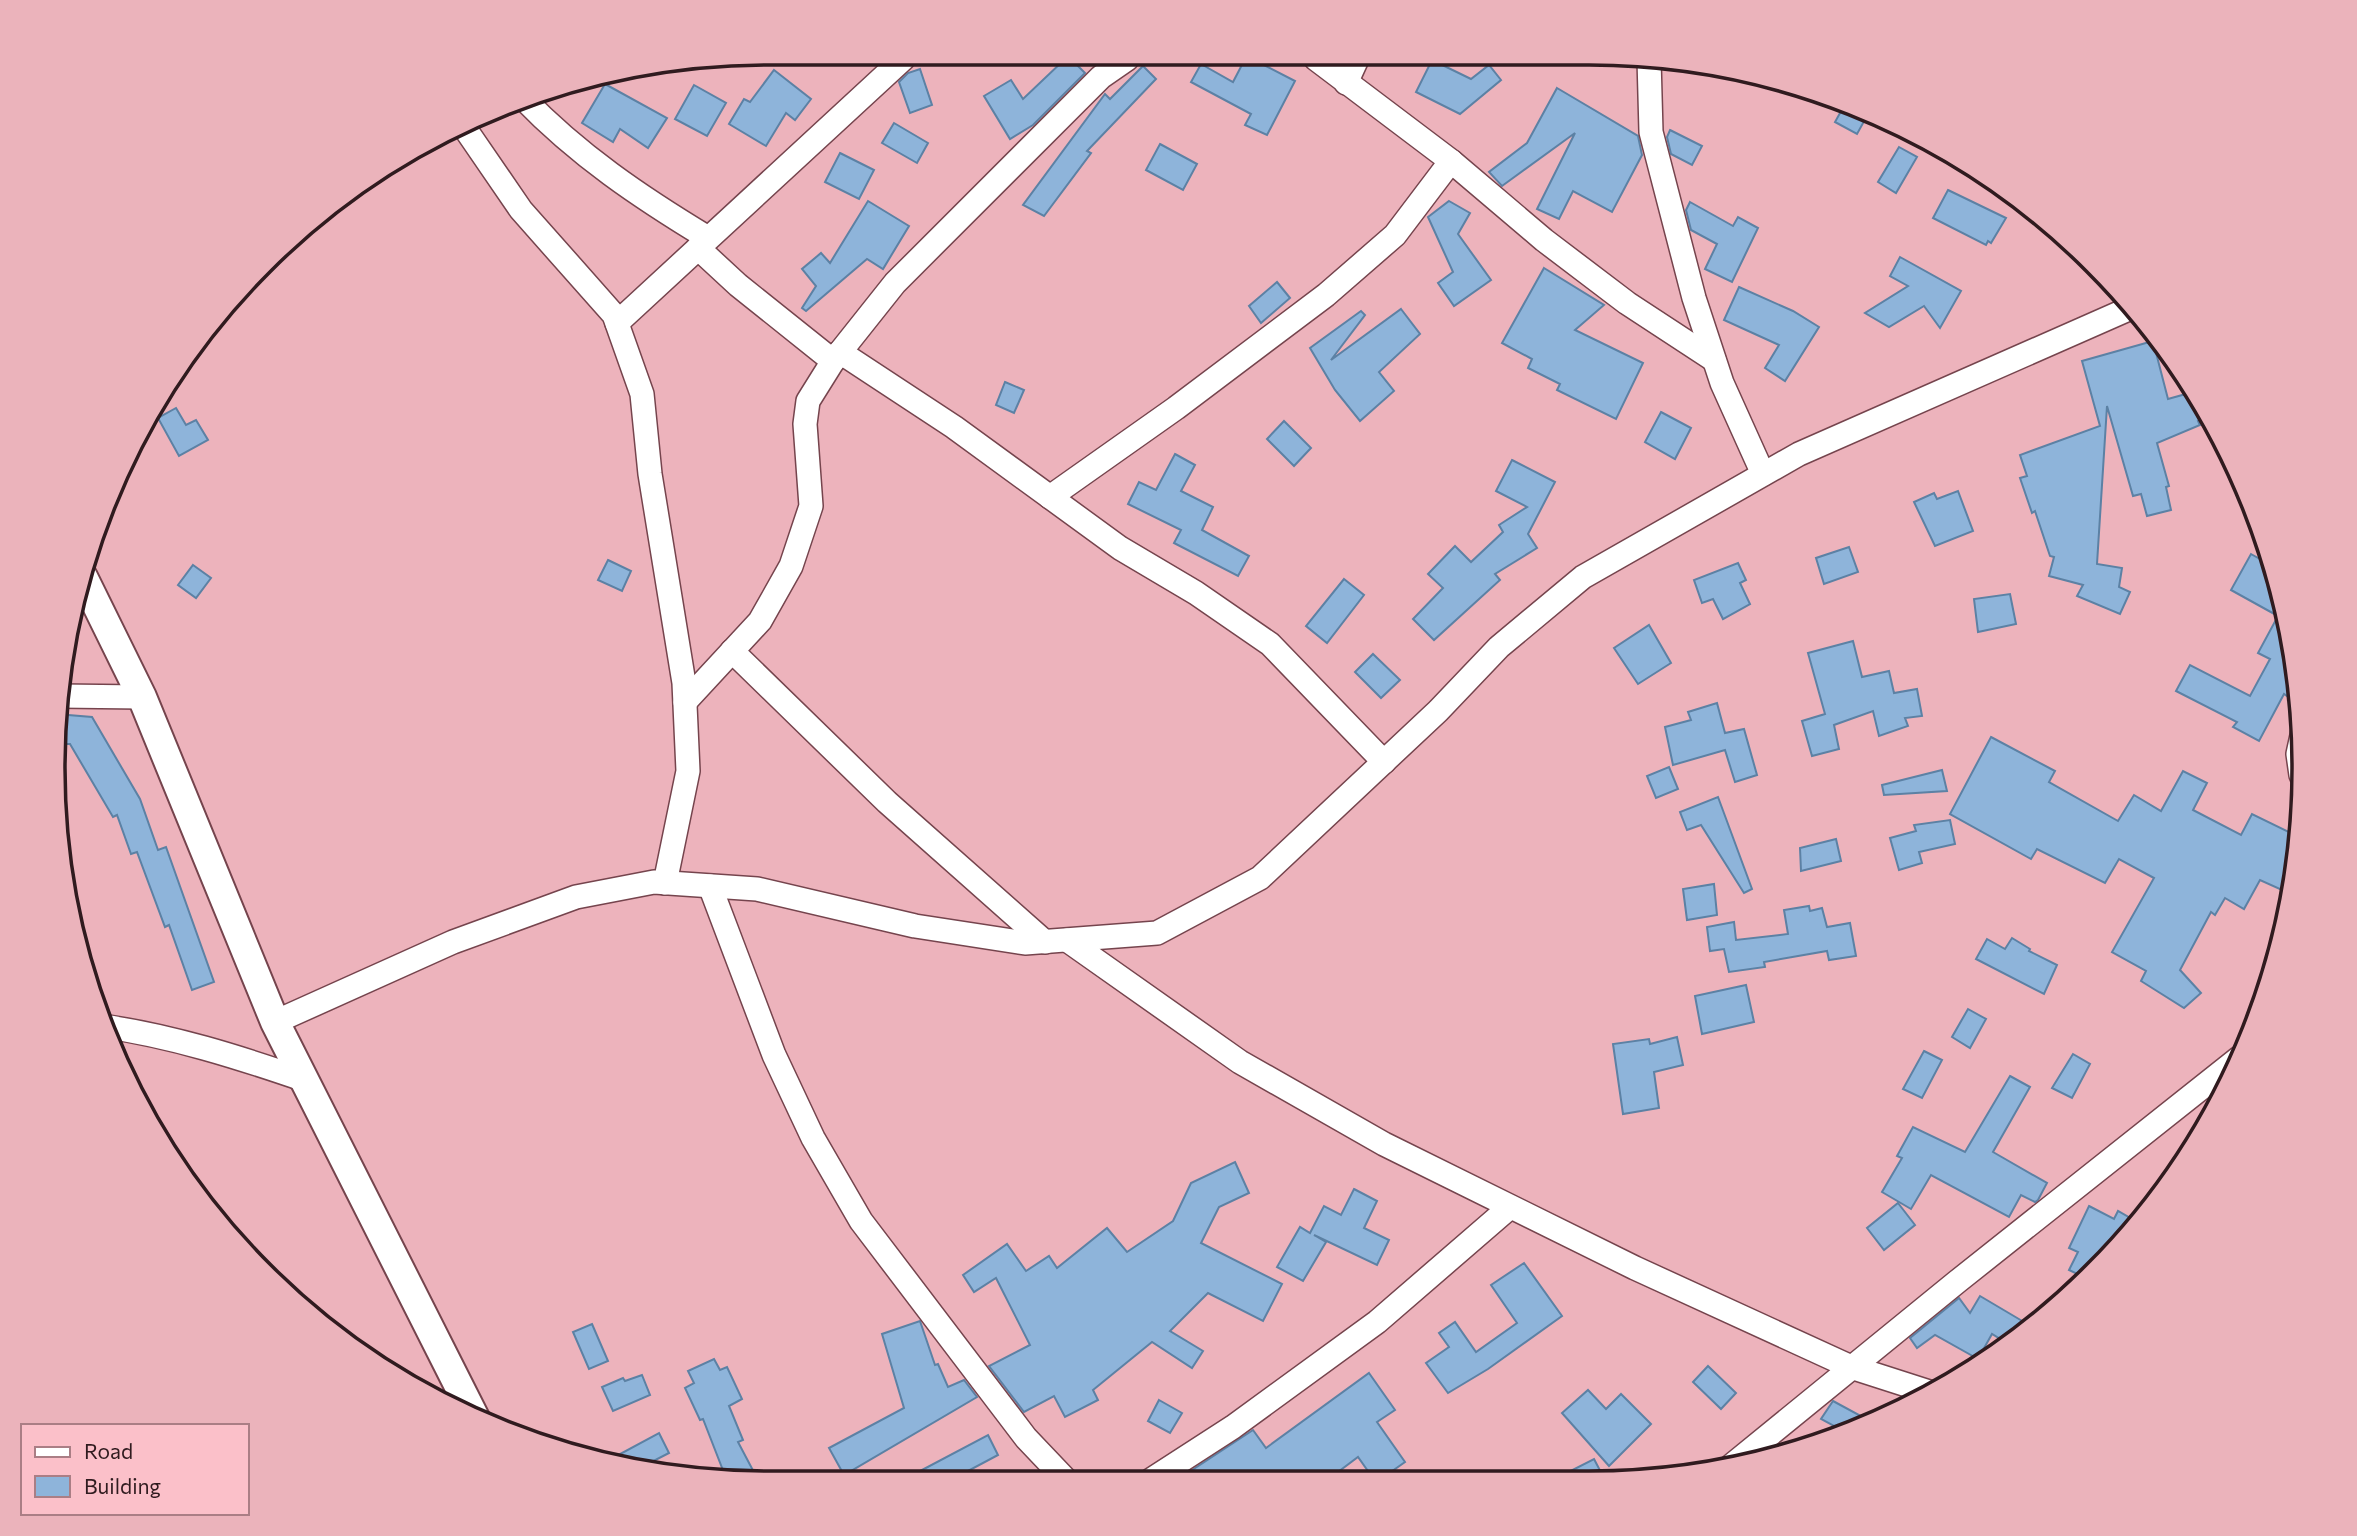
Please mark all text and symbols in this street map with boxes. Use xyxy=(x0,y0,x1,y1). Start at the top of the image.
legend xyxy=(21,1424,248,1515)
text: Road xyxy=(84,1438,133,1463)
text: Building xyxy=(84,1473,161,1498)

